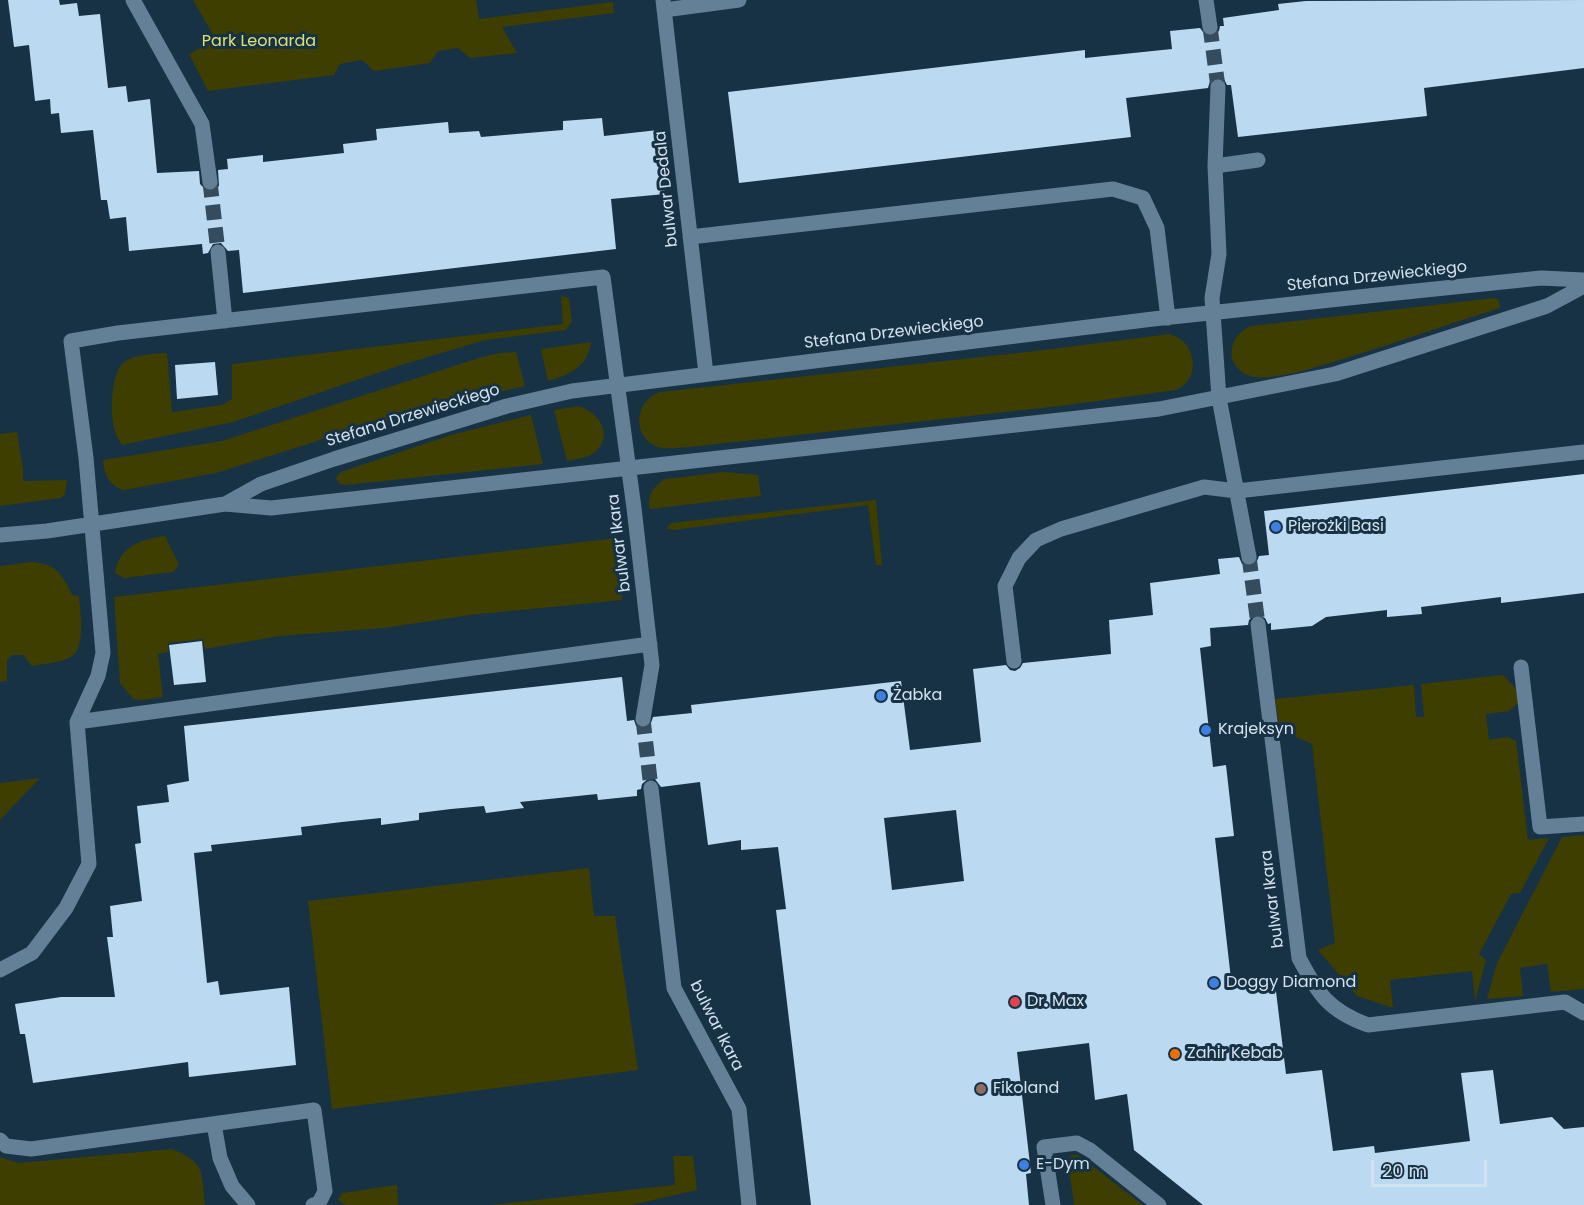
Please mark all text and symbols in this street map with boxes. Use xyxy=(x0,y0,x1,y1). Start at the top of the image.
park label: Park Leonarda xyxy=(202,32,316,52)
street label: bulwar Dedala xyxy=(651,130,683,248)
street label: Stefana Drzewieckiego xyxy=(1286,258,1468,296)
street label: Stefana Drzewieckiego xyxy=(803,312,985,354)
street label: Stefana Drzewieckiego xyxy=(324,380,502,452)
street label: bulwar Ikara xyxy=(604,493,636,593)
place label: Pierożki Basi xyxy=(1288,517,1384,537)
marker: Pierożki Basi xyxy=(1269,520,1283,534)
place label: Żabka xyxy=(893,686,942,706)
marker: Żabka xyxy=(874,689,888,703)
place label: Krajeksyn xyxy=(1218,720,1294,740)
marker: Krajeksyn xyxy=(1199,723,1213,737)
street label: bulwar Ikara xyxy=(1257,849,1289,949)
place label: Doggy Diamond xyxy=(1226,973,1356,993)
marker: Doggy Diamond xyxy=(1207,976,1221,990)
street label: bulwar Ikara xyxy=(685,978,747,1074)
place label: Dr. Max xyxy=(1027,992,1084,1012)
marker: Dr. Max xyxy=(1008,995,1022,1009)
place label: Zahir Kebab xyxy=(1187,1044,1283,1064)
marker: Zahir Kebab xyxy=(1168,1047,1182,1061)
place label: Fikoland xyxy=(993,1079,1059,1099)
marker: Fikoland xyxy=(974,1082,988,1096)
scale bar xyxy=(1374,1148,1490,1186)
place label: E-Dym xyxy=(1036,1155,1090,1175)
marker: E-Dym xyxy=(1017,1158,1031,1172)
text: 20 m xyxy=(1382,1158,1427,1183)

